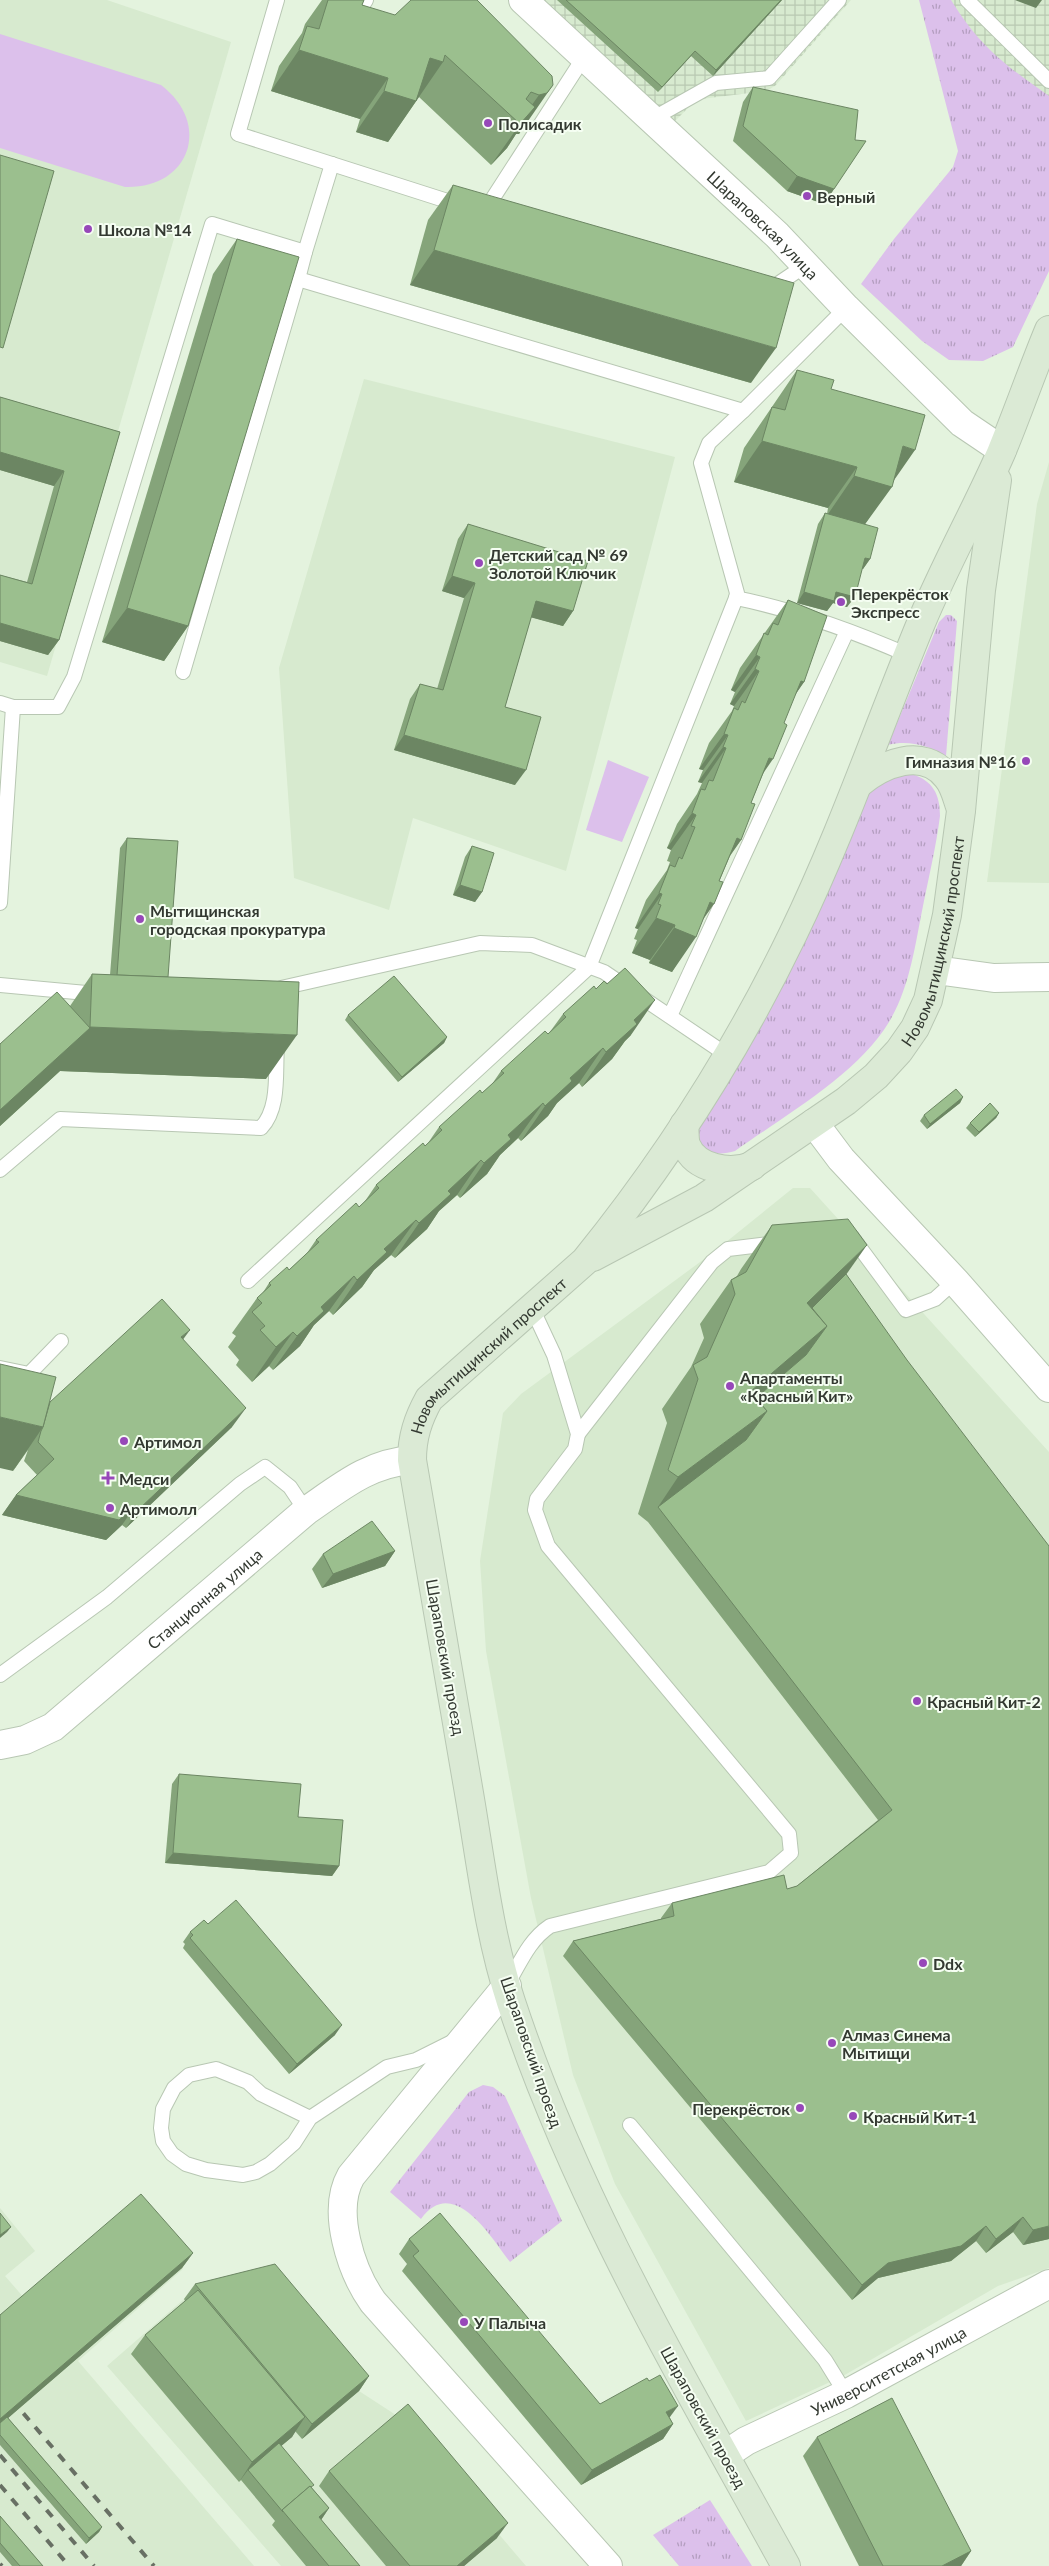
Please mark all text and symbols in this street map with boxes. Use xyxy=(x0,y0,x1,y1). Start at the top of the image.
place label: Полисадик xyxy=(498,114,582,133)
marker: Полисадик xyxy=(482,117,494,129)
street label: Шараповская улица xyxy=(704,166,823,283)
place label: Верный xyxy=(817,187,875,206)
marker: Верный xyxy=(801,190,813,202)
place label: Школа №14 xyxy=(98,220,192,239)
marker: Школа №14 xyxy=(82,223,94,235)
place label: Детский сад № 69 Золотой Ключик xyxy=(489,545,628,582)
marker: Детский сад № 69 Золотой Ключик xyxy=(473,557,485,569)
place label: Перекрёсток Экспресс xyxy=(851,584,949,621)
marker: Перекрёсток Экспресс xyxy=(835,596,847,608)
place label: Гимназия №16 xyxy=(905,752,1016,771)
marker: Гимназия №16 xyxy=(1020,755,1032,767)
street label: Новомытищинский проспект xyxy=(896,834,967,1049)
place label: Мытищинская городская прокуратура xyxy=(150,901,326,938)
marker: Мытищинская городская прокуратура xyxy=(134,913,146,925)
street label: Новомытищинский проспект xyxy=(406,1273,570,1436)
place label: Апартаменты «Красный Кит» xyxy=(739,1368,853,1405)
marker: Апартаменты «Красный Кит» xyxy=(724,1380,736,1392)
place label: Артимол xyxy=(133,1432,202,1451)
marker: Артимол xyxy=(118,1435,130,1447)
place label: Медси xyxy=(119,1469,169,1488)
marker: Медси xyxy=(101,1471,115,1485)
place label: Артимолл xyxy=(119,1499,197,1518)
marker: Артимолл xyxy=(104,1502,116,1514)
street label: Станционная улица xyxy=(143,1544,265,1652)
street label: Шараповский проезд xyxy=(423,1577,469,1737)
place label: Красный Кит-2 xyxy=(927,1692,1041,1711)
marker: Красный Кит-2 xyxy=(911,1695,923,1707)
place label: Ddx xyxy=(933,1954,963,1973)
marker: Ddx xyxy=(917,1957,929,1969)
street label: Шараповский проезд xyxy=(497,1974,567,2130)
place label: Алмаз Синема Мытищи xyxy=(841,2025,951,2062)
marker: Алмаз Синема Мытищи xyxy=(826,2037,838,2049)
place label: Перекрёсток xyxy=(692,2099,790,2118)
marker: Перекрёсток xyxy=(794,2102,806,2114)
place label: Красный Кит-1 xyxy=(863,2107,977,2126)
marker: Красный Кит-1 xyxy=(847,2110,859,2122)
place label: У Палыча xyxy=(473,2313,546,2332)
marker: У Палыча xyxy=(458,2316,470,2328)
street label: Университетская улица xyxy=(807,2321,969,2419)
street label: Шараповский проезд xyxy=(657,2343,751,2491)

